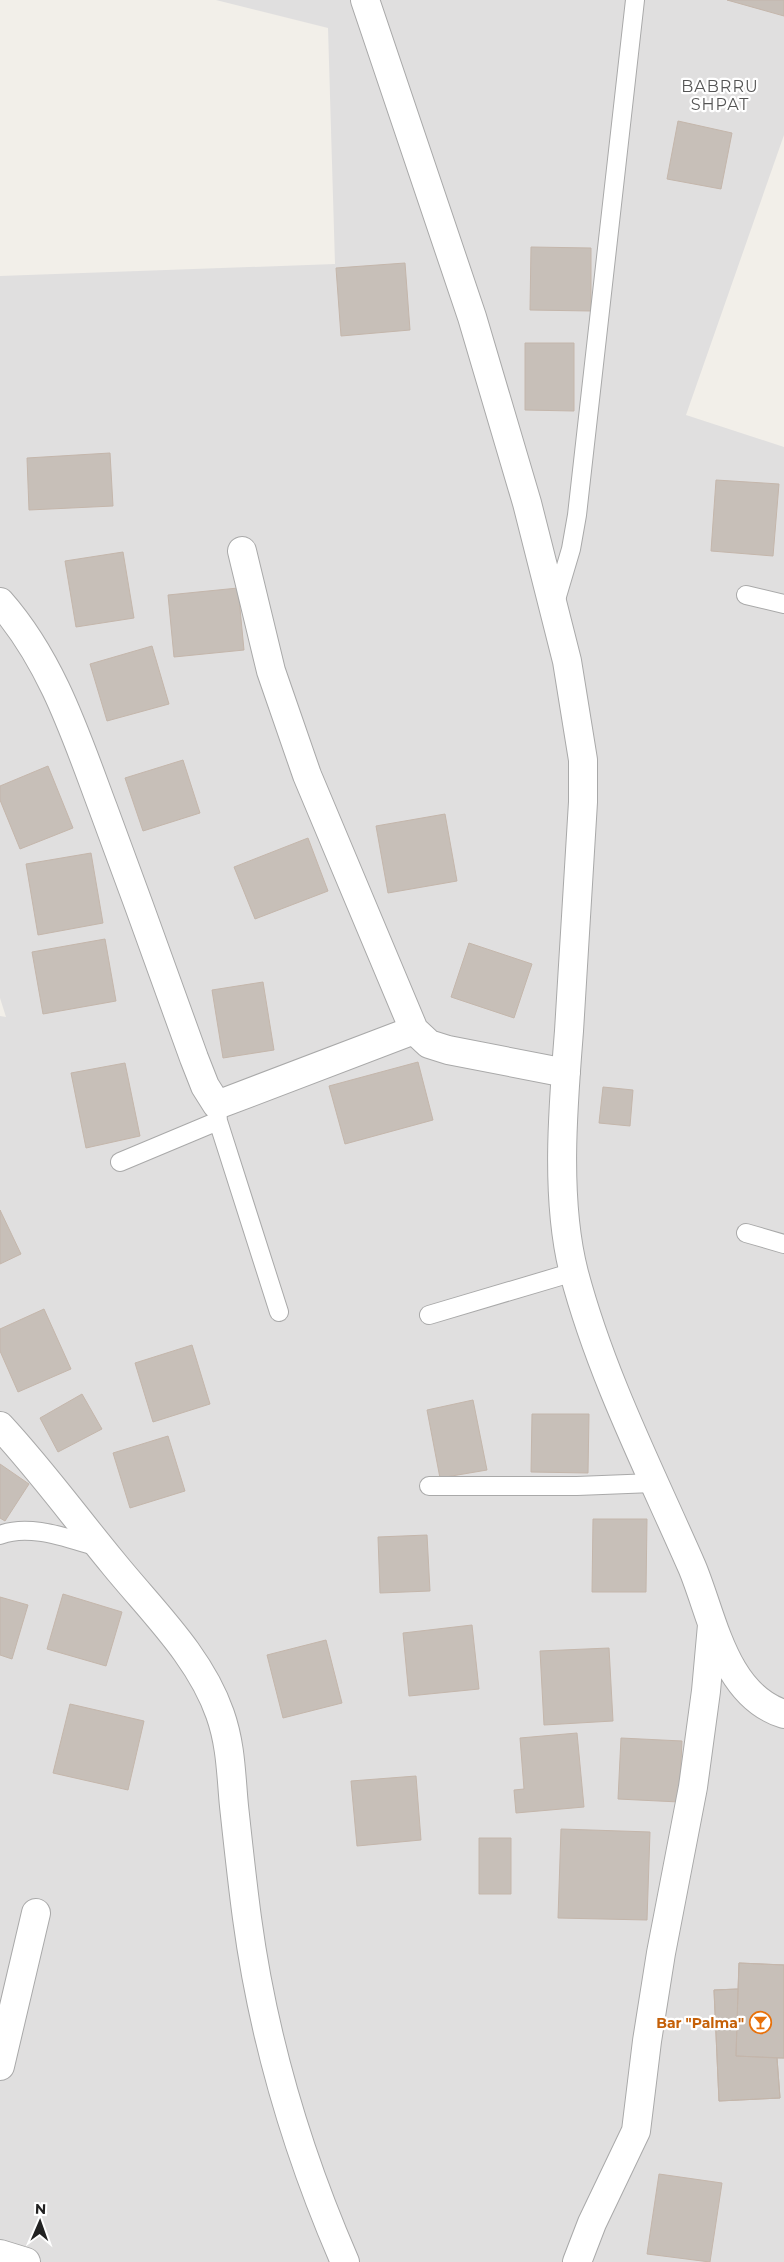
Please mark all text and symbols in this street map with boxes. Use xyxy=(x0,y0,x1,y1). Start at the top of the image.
district label: BABRRU SHPAT xyxy=(681,77,759,114)
bar icon: Bar "Palma" xyxy=(748,2011,772,2035)
place label: Bar "Palma" xyxy=(656,2014,744,2032)
north arrow xyxy=(15,2197,65,2247)
text: N xyxy=(34,2200,46,2218)

